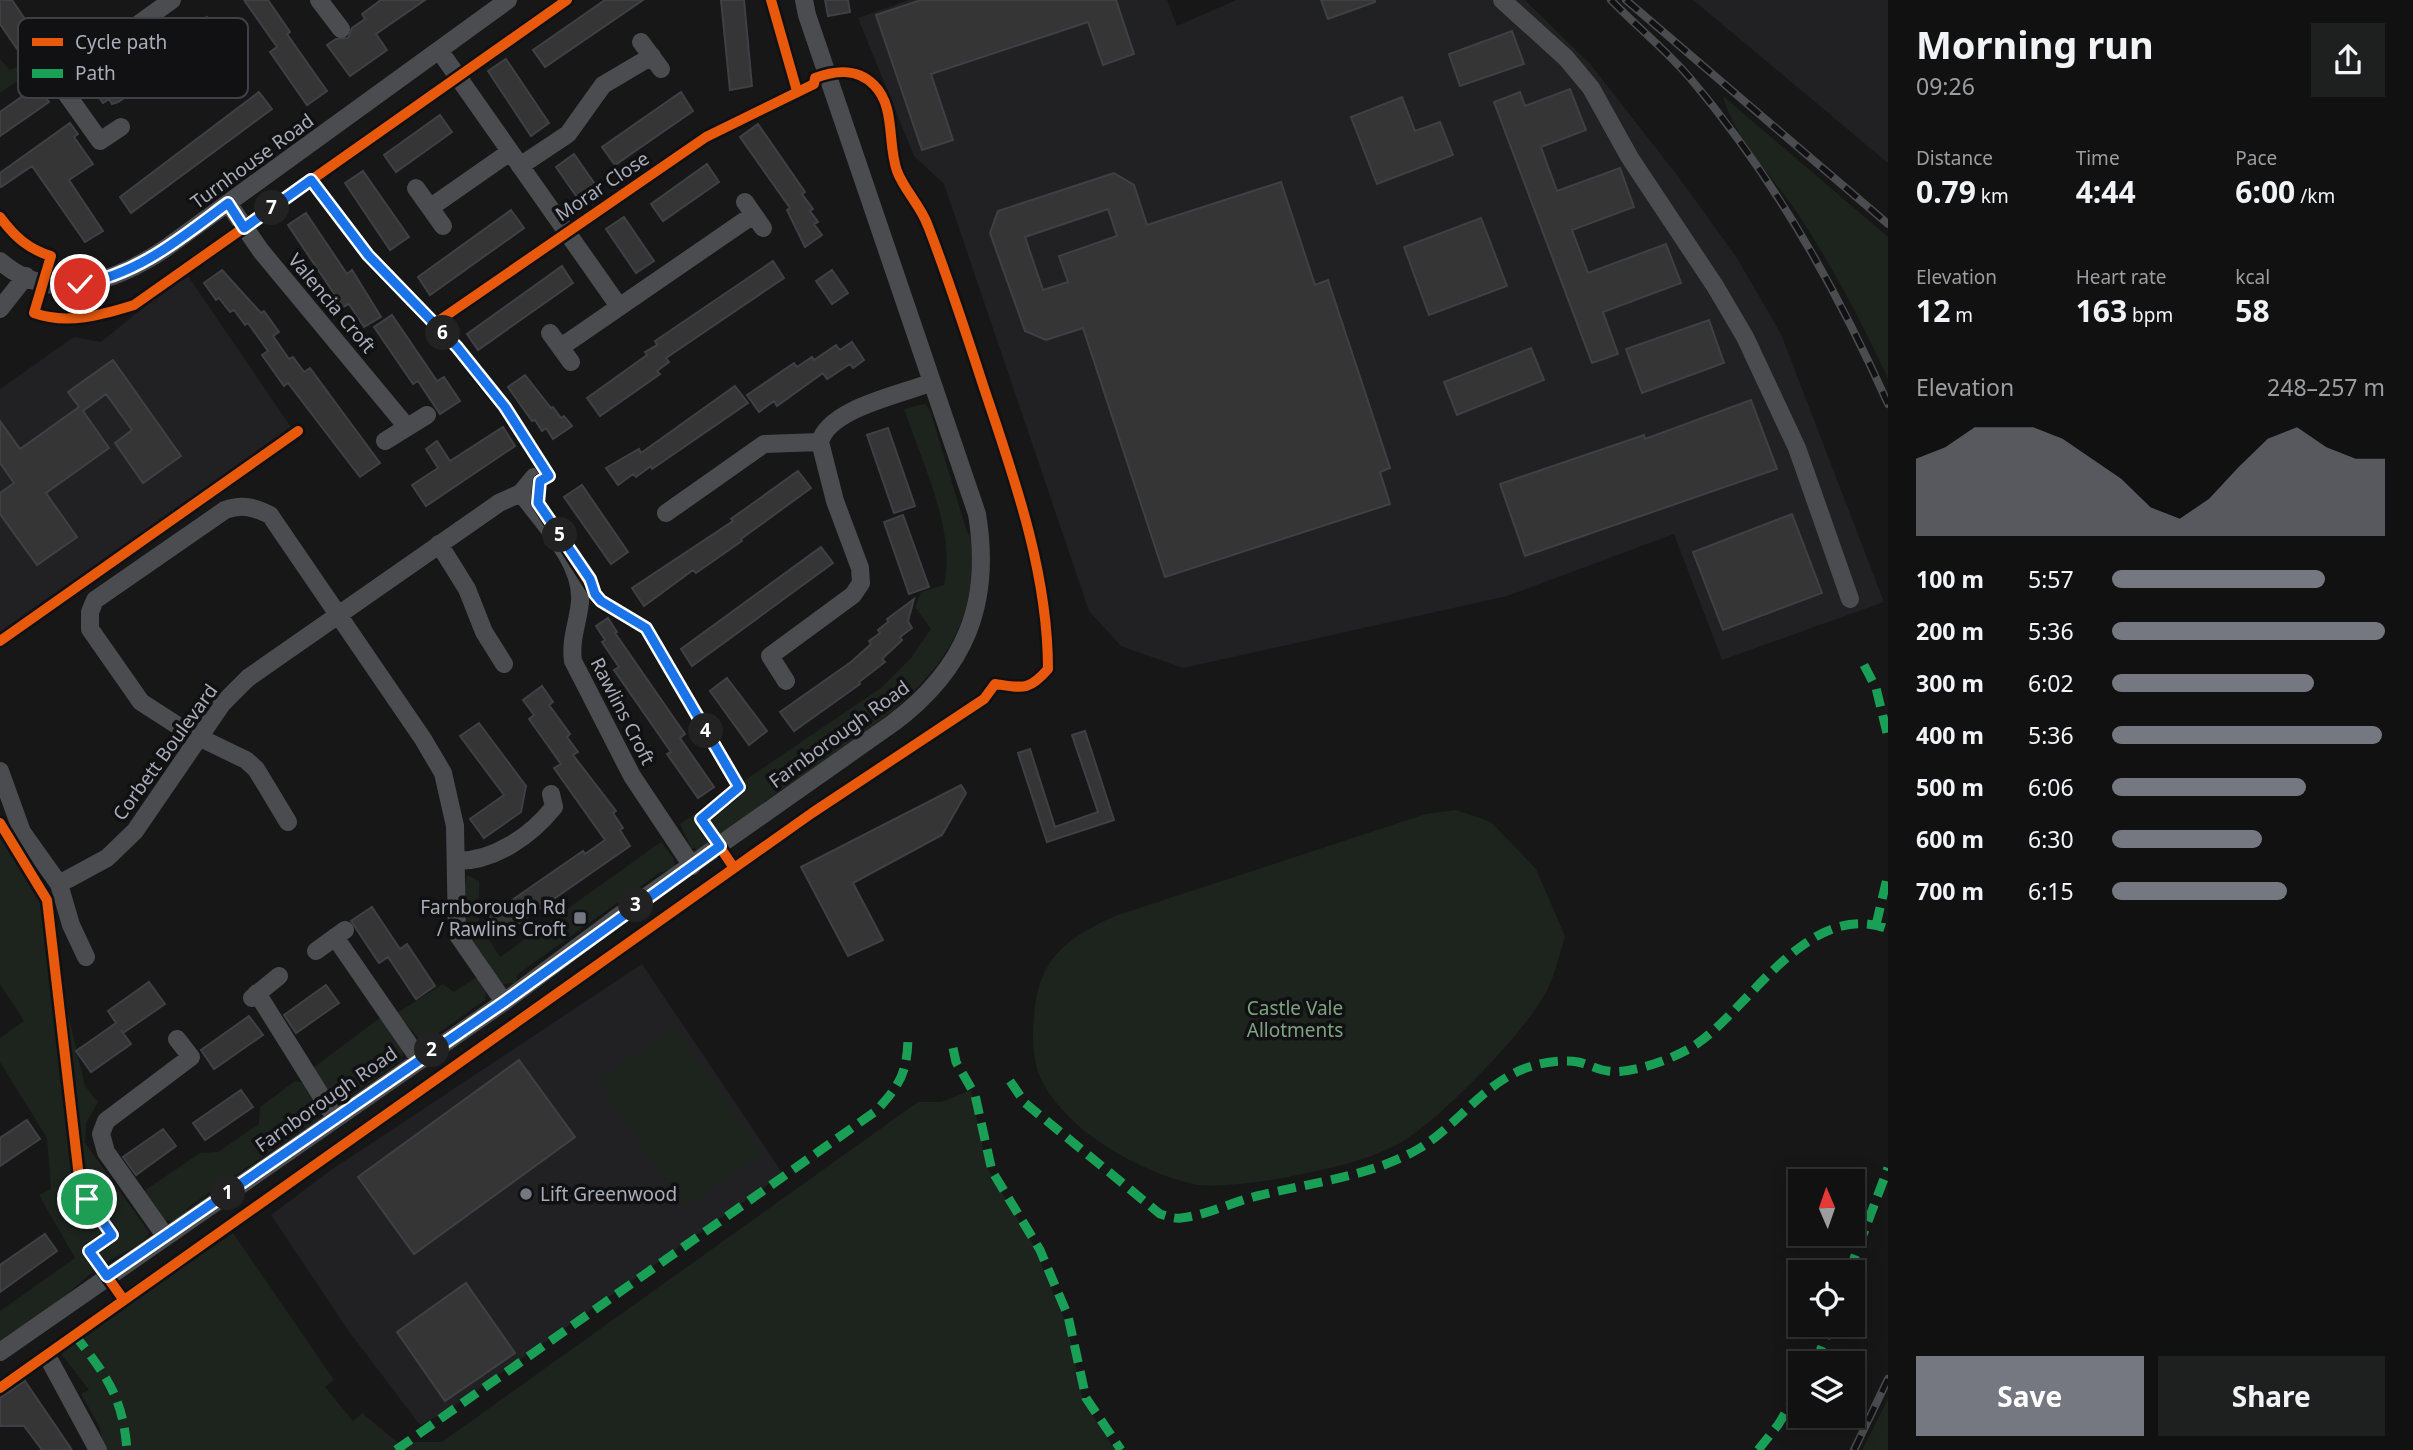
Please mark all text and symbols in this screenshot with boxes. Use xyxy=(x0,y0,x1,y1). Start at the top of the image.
legend xyxy=(18,18,248,98)
text: Morning run xyxy=(1916,18,2154,70)
button: share xyxy=(2311,23,2385,97)
text: Cycle path xyxy=(75,29,167,55)
text: Path xyxy=(75,60,116,86)
text: 09:26 xyxy=(1916,70,1975,102)
street label: Turnhouse Road xyxy=(185,107,319,215)
street label: Morar Close xyxy=(550,145,654,227)
text: Distance xyxy=(1916,145,1993,171)
text: Time xyxy=(2076,145,2120,171)
text: Pace xyxy=(2235,145,2277,171)
text: 0.79 xyxy=(1916,171,1976,212)
text: 4:44 xyxy=(2076,171,2136,212)
text: 6:00 xyxy=(2235,171,2295,212)
text: km xyxy=(1976,183,2009,209)
text: /km xyxy=(2295,183,2335,209)
pin: 7 xyxy=(254,190,290,226)
text: 7 xyxy=(266,194,277,220)
street label: Valencia Croft xyxy=(282,248,382,359)
pin xyxy=(50,254,110,314)
text: Elevation xyxy=(1916,264,1997,290)
text: Heart rate xyxy=(2076,264,2166,290)
text: kcal xyxy=(2235,264,2270,290)
icon: check xyxy=(61,265,99,303)
text: 12 xyxy=(1916,290,1950,331)
text: 163 xyxy=(2076,290,2127,331)
text: 58 xyxy=(2235,290,2270,331)
text: m xyxy=(1950,302,1973,328)
text: bpm xyxy=(2127,302,2173,328)
pin: 6 xyxy=(426,316,460,350)
text: 6 xyxy=(437,319,448,345)
text: Elevation xyxy=(1916,371,2014,403)
text: 248–257 m xyxy=(2267,371,2385,403)
pin: 5 xyxy=(542,518,578,552)
text: 5 xyxy=(554,521,565,547)
text: 100 m xyxy=(1916,563,1984,595)
text: 5:57 xyxy=(2028,563,2074,595)
text: 200 m xyxy=(1916,615,1984,647)
text: 5:36 xyxy=(2028,615,2074,647)
street label: Rawlins Croft xyxy=(585,653,661,769)
text: 300 m xyxy=(1916,667,1984,699)
text: 6:02 xyxy=(2028,667,2074,699)
street label: Farnborough Road xyxy=(763,674,915,794)
street label: Corbett Boulevard xyxy=(107,679,223,825)
pin: 4 xyxy=(688,714,724,748)
text: 4 xyxy=(700,717,711,743)
text: 400 m xyxy=(1916,719,1984,751)
text: 5:36 xyxy=(2028,719,2074,751)
text: 500 m xyxy=(1916,771,1984,803)
text: 6:06 xyxy=(2028,771,2074,803)
text: 600 m xyxy=(1916,823,1984,855)
text: 6:30 xyxy=(2028,823,2074,855)
text: 700 m xyxy=(1916,875,1984,907)
text: 6:15 xyxy=(2028,875,2074,907)
pin: 3 xyxy=(618,888,654,922)
text: 3 xyxy=(630,891,641,917)
place label: Farnborough Rd / Rawlins Croft xyxy=(420,894,566,942)
marker: Farnborough Rd / Rawlins Croft xyxy=(572,910,588,926)
park label: Castle Vale Allotments xyxy=(1247,995,1343,1043)
pin: 2 xyxy=(414,1032,450,1068)
text: 2 xyxy=(426,1036,437,1062)
street label: Farnborough Road xyxy=(250,1040,402,1158)
pin xyxy=(57,1169,117,1229)
north arrow xyxy=(1788,1169,1866,1246)
map controls xyxy=(1788,1169,1865,1428)
pin: 1 xyxy=(210,1176,246,1210)
text: 1 xyxy=(222,1179,233,1205)
icon: arrive xyxy=(68,1180,106,1218)
place label: Lift Greenwood xyxy=(540,1181,677,1207)
marker: Lift Greenwood xyxy=(518,1186,534,1202)
button: locate xyxy=(1788,1260,1865,1337)
button: layers xyxy=(1788,1351,1865,1428)
button: Save xyxy=(1916,1356,2144,1436)
button: Share xyxy=(2158,1356,2385,1436)

